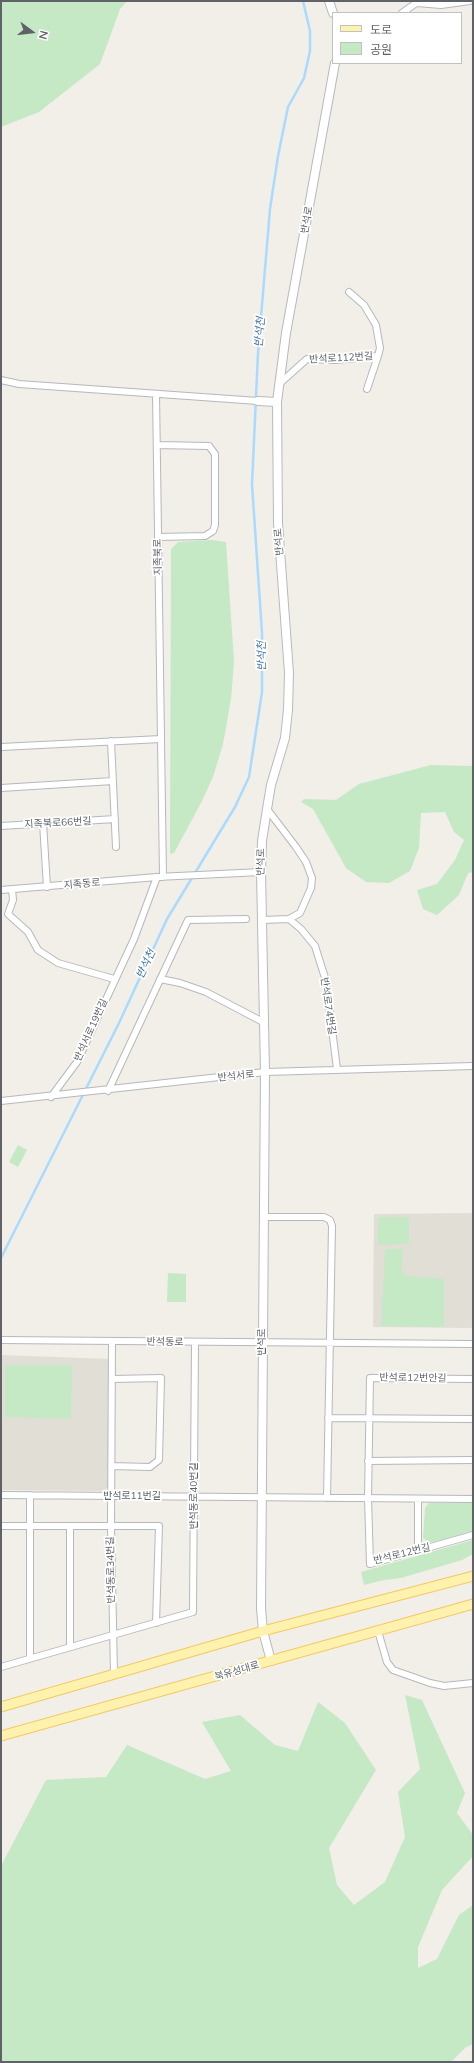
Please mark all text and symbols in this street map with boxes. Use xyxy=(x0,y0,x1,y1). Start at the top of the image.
north arrow xyxy=(12,12,52,52)
legend xyxy=(332,12,462,64)
text: 도로 xyxy=(370,22,392,37)
text: N xyxy=(36,29,51,41)
text: 공원 xyxy=(370,42,392,57)
street label: 반석로 xyxy=(299,205,315,235)
water label: 반석천 xyxy=(252,316,268,348)
street label: 반석로112번길 xyxy=(309,350,373,366)
street label: 반석로 xyxy=(272,528,286,556)
street label: 지족북로 xyxy=(152,538,164,576)
water label: 반석천 xyxy=(255,641,269,671)
street label: 지족북로66번길 xyxy=(24,815,92,831)
street label: 반석로 xyxy=(255,848,267,876)
street label: 지족동로 xyxy=(63,876,101,892)
water label: 반석천 xyxy=(134,947,158,981)
street label: 반석로74번길 xyxy=(318,976,338,1036)
street label: 반석서로19번길 xyxy=(72,997,110,1063)
street label: 반석서로 xyxy=(217,1068,255,1084)
street label: 반석로 xyxy=(256,1328,268,1356)
street label: 반석동로 xyxy=(146,1336,184,1348)
street label: 반석로12번안길 xyxy=(379,1371,447,1385)
street label: 반석동로40번길 xyxy=(188,1462,200,1530)
street label: 반석로11번길 xyxy=(103,1490,161,1502)
street label: 반석동로34번길 xyxy=(104,1536,118,1604)
street label: 반석로12번길 xyxy=(372,1541,432,1567)
street label: 북유성대로 xyxy=(213,1659,261,1683)

